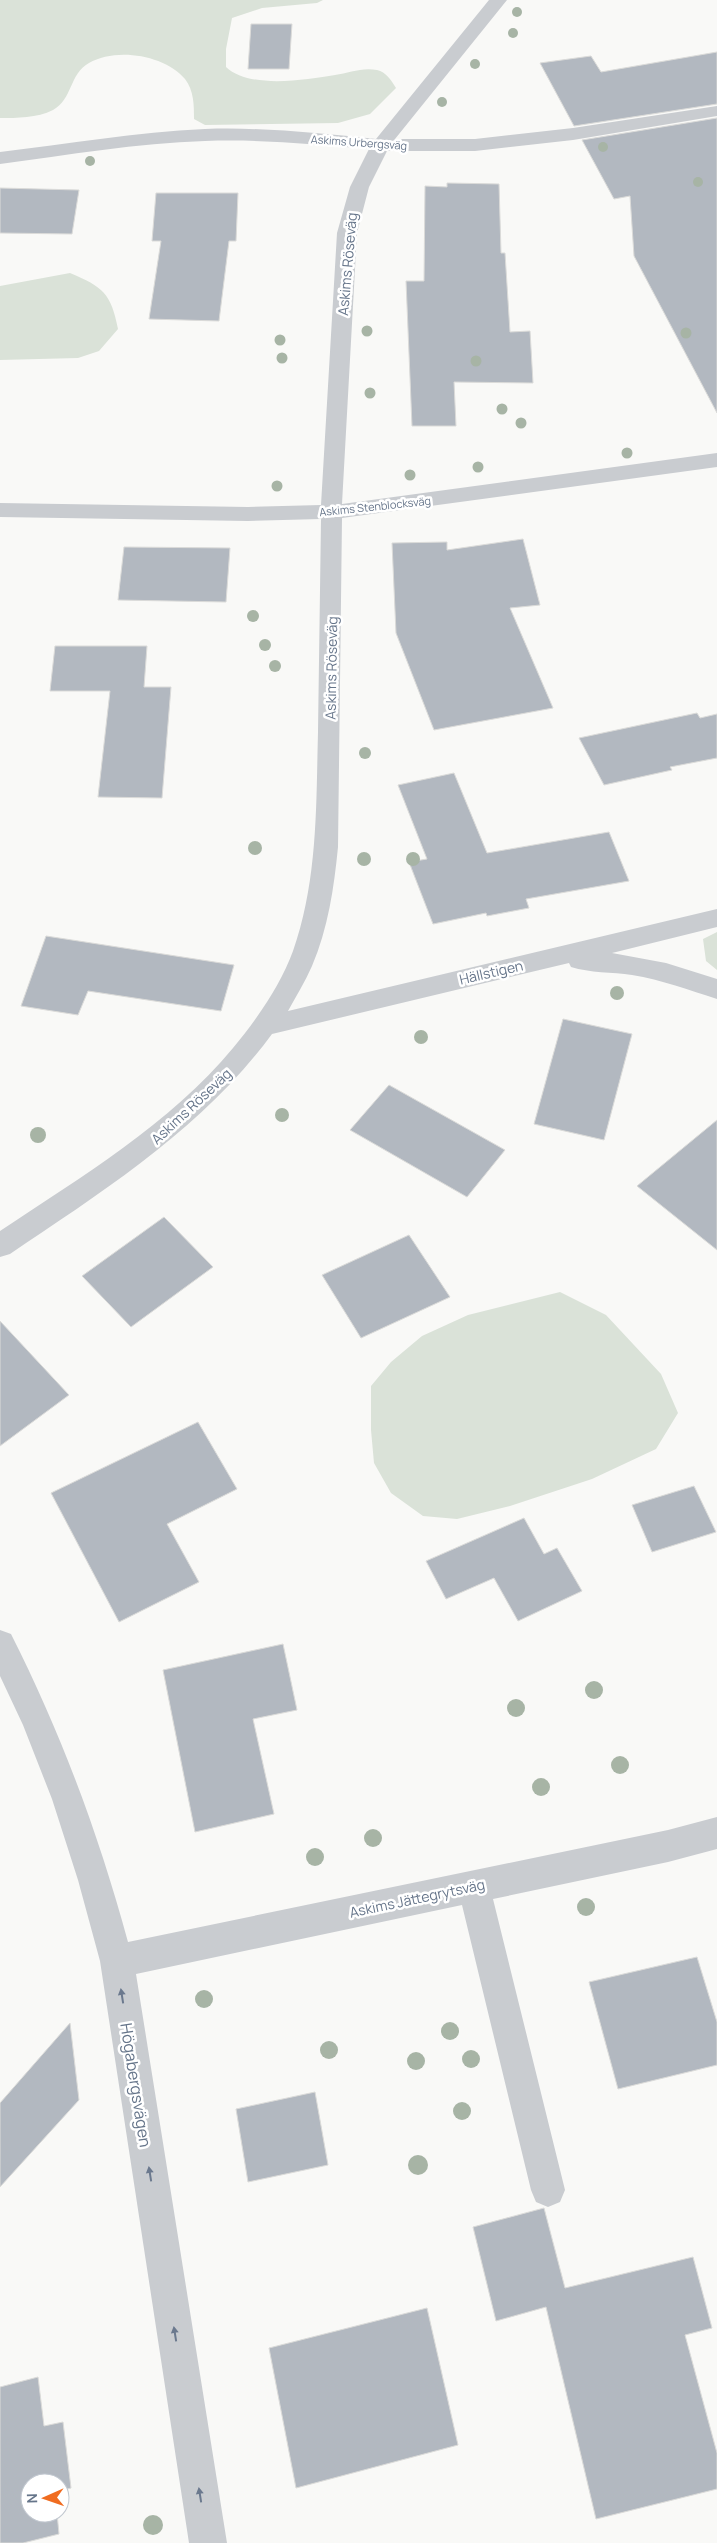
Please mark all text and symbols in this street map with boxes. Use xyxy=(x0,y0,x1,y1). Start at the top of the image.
street label: Askims Urbergsväg xyxy=(310,131,408,153)
street label: Askims Röseväg xyxy=(333,212,361,316)
street label: Askims Stenblocksväg xyxy=(318,493,432,519)
street label: Askims Röseväg xyxy=(321,616,341,720)
street label: Hällstigen xyxy=(457,955,525,989)
street label: Askims Röseväg xyxy=(147,1064,235,1148)
street label: Askims Jättegrytsväg xyxy=(348,1874,486,1922)
one-way arrow xyxy=(118,1988,126,2004)
street label: Högabergsvägen xyxy=(115,2021,157,2149)
one-way arrow xyxy=(146,2165,154,2181)
one-way arrow xyxy=(171,2326,179,2342)
north arrow xyxy=(20,2473,70,2523)
one-way arrow xyxy=(196,2486,204,2502)
text: N xyxy=(22,2493,41,2504)

